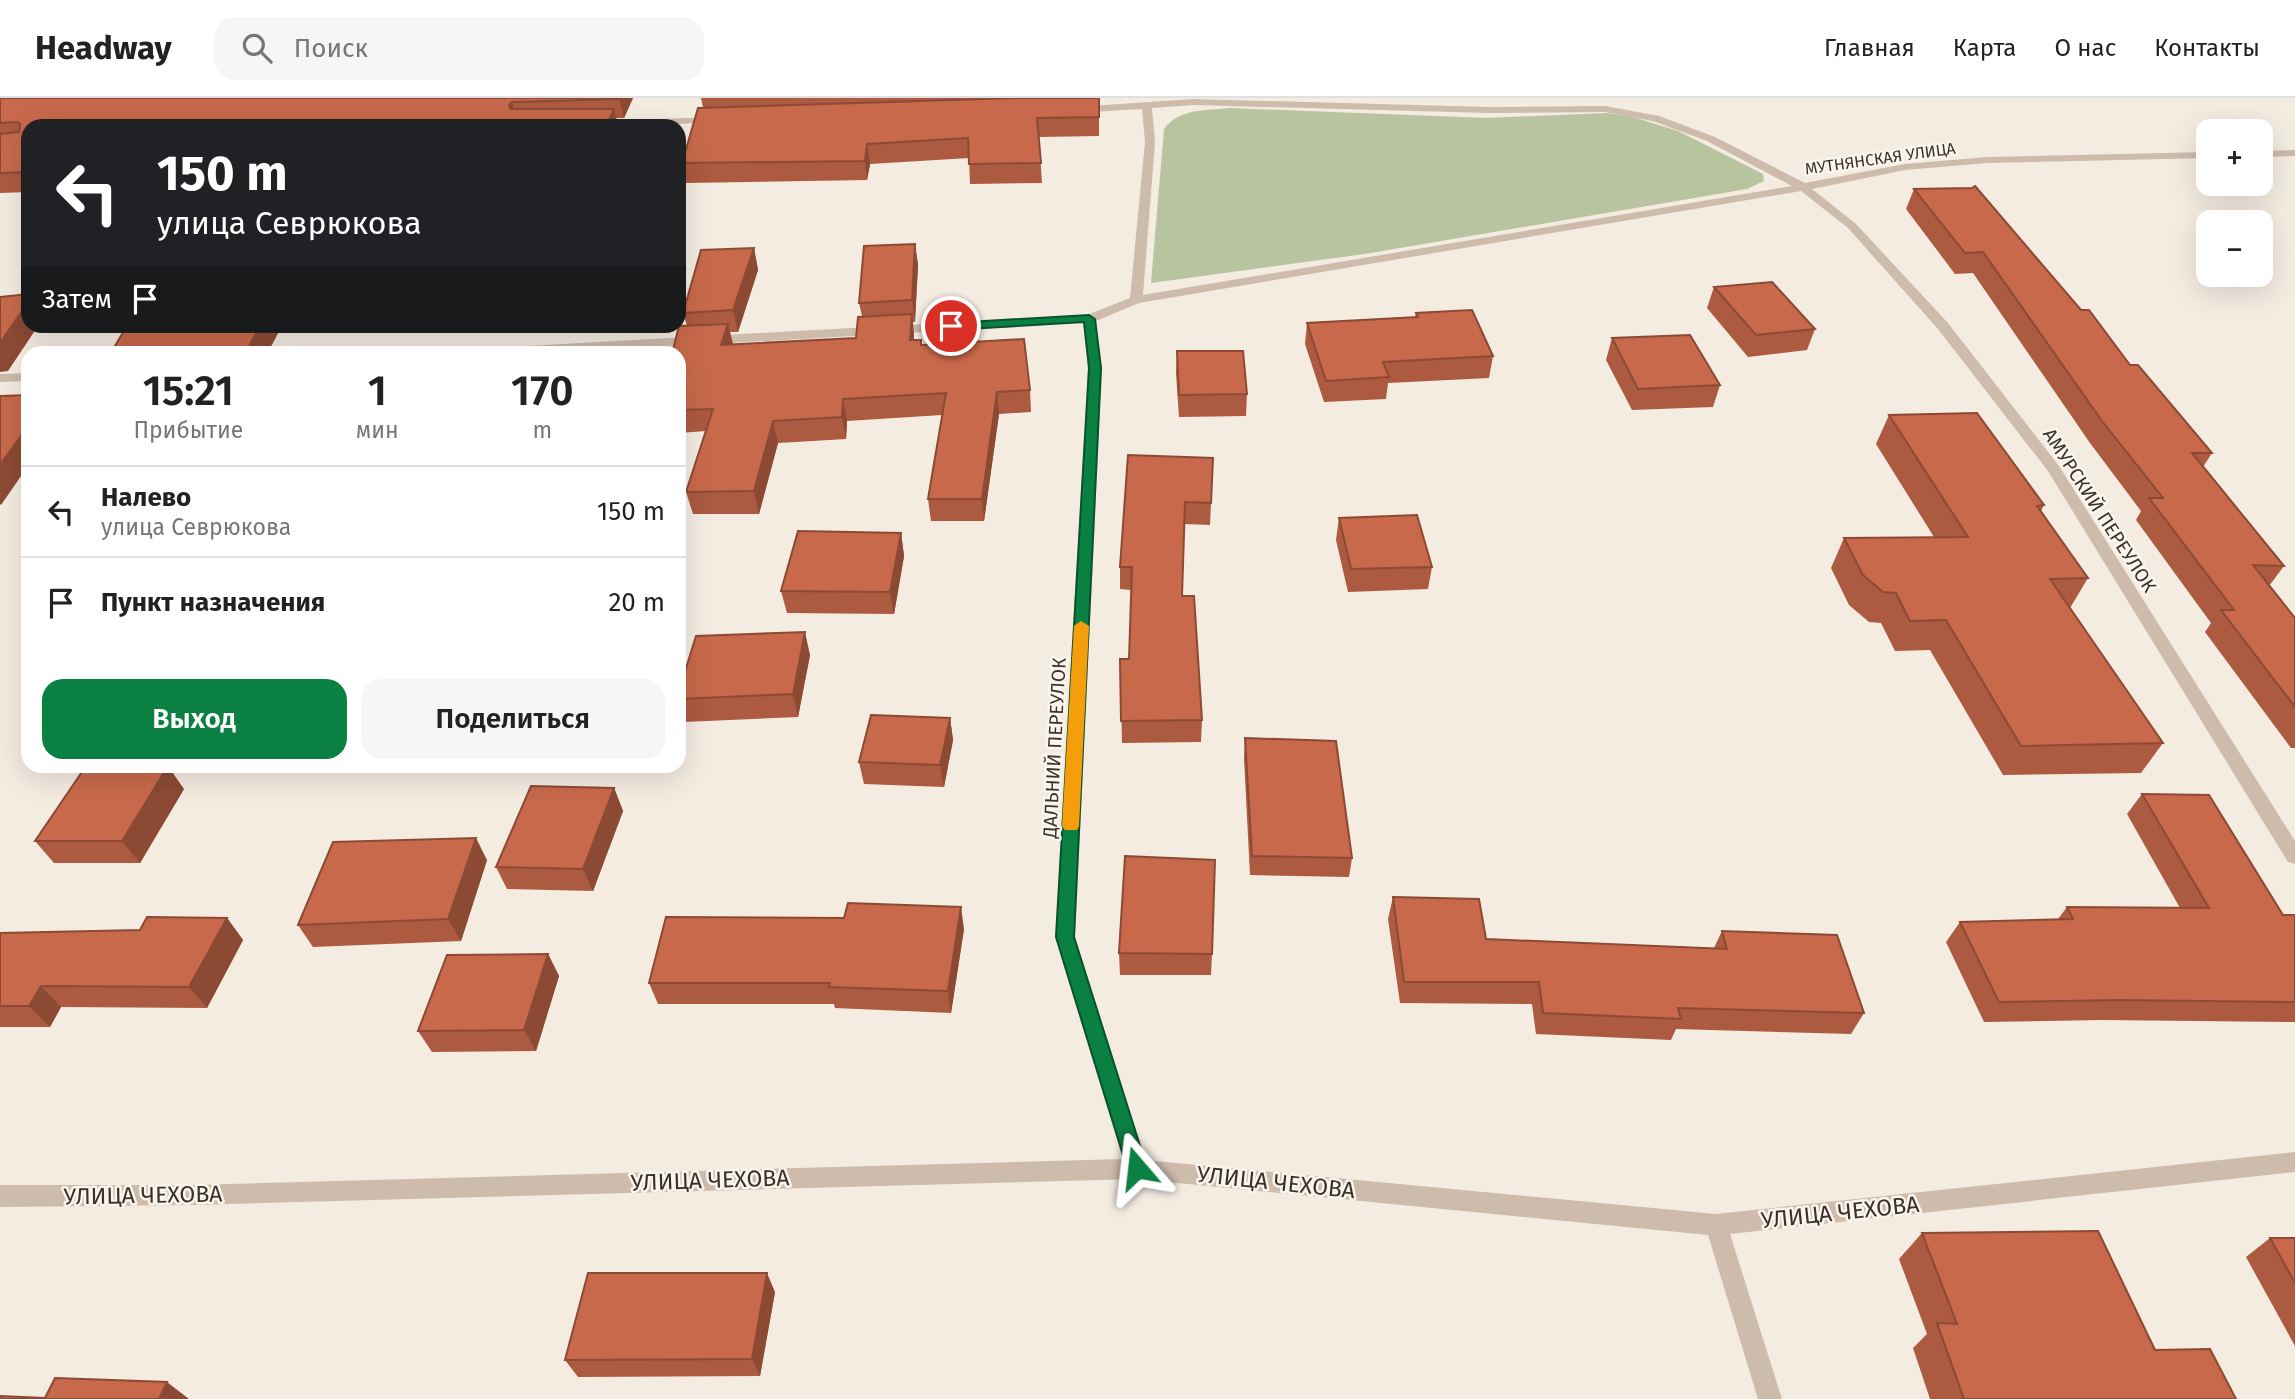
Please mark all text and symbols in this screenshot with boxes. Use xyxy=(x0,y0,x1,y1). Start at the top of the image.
search box xyxy=(214,17,704,80)
text: Headway xyxy=(35,28,172,68)
icon: search xyxy=(238,29,276,67)
text: Поиск xyxy=(294,33,368,64)
text: Главная xyxy=(1824,34,1915,62)
text: Карта xyxy=(1953,34,2016,62)
text: О нас xyxy=(2054,34,2116,62)
text: Контакты xyxy=(2154,34,2260,62)
map controls xyxy=(2196,119,2273,287)
button: + xyxy=(2196,119,2273,196)
street label: МУТНЯНСКАЯ УЛИЦА xyxy=(1804,138,1957,178)
text: 150 m xyxy=(157,144,288,203)
icon: left xyxy=(42,147,133,238)
text: улица Севрюкова xyxy=(157,204,422,242)
button: − xyxy=(2196,210,2273,287)
icon: arrive xyxy=(126,280,164,318)
text: Затем xyxy=(42,284,112,315)
pin xyxy=(921,296,981,356)
icon: arrive xyxy=(932,307,970,345)
text: 15:21 xyxy=(143,366,234,416)
text: 1 xyxy=(368,366,387,416)
text: 170 xyxy=(511,366,574,416)
text: Прибытие xyxy=(133,416,243,444)
text: мин xyxy=(356,416,399,444)
text: m xyxy=(532,416,552,444)
street label: АМУРСКИЙ ПЕРЕУЛОК xyxy=(2038,424,2161,596)
text: Налево xyxy=(101,482,191,513)
icon: left xyxy=(42,493,80,531)
text: 150 m xyxy=(597,496,665,527)
text: улица Севрюкова xyxy=(101,513,291,541)
icon: arrive xyxy=(42,584,80,622)
text: Пункт назначения xyxy=(101,587,325,618)
text: 20 m xyxy=(608,587,665,618)
street label: ДАЛЬНИЙ ПЕРЕУЛОК xyxy=(1038,657,1071,840)
button: Выход xyxy=(42,679,347,759)
button: Поделиться xyxy=(361,679,665,759)
position arrow xyxy=(1100,1131,1174,1205)
street label: УЛИЦА ЧЕХОВА xyxy=(1196,1160,1357,1204)
street label: УЛИЦА ЧЕХОВА xyxy=(630,1163,791,1197)
street label: УЛИЦА ЧЕХОВА xyxy=(63,1180,223,1210)
street label: УЛИЦА ЧЕХОВА xyxy=(1760,1190,1921,1234)

